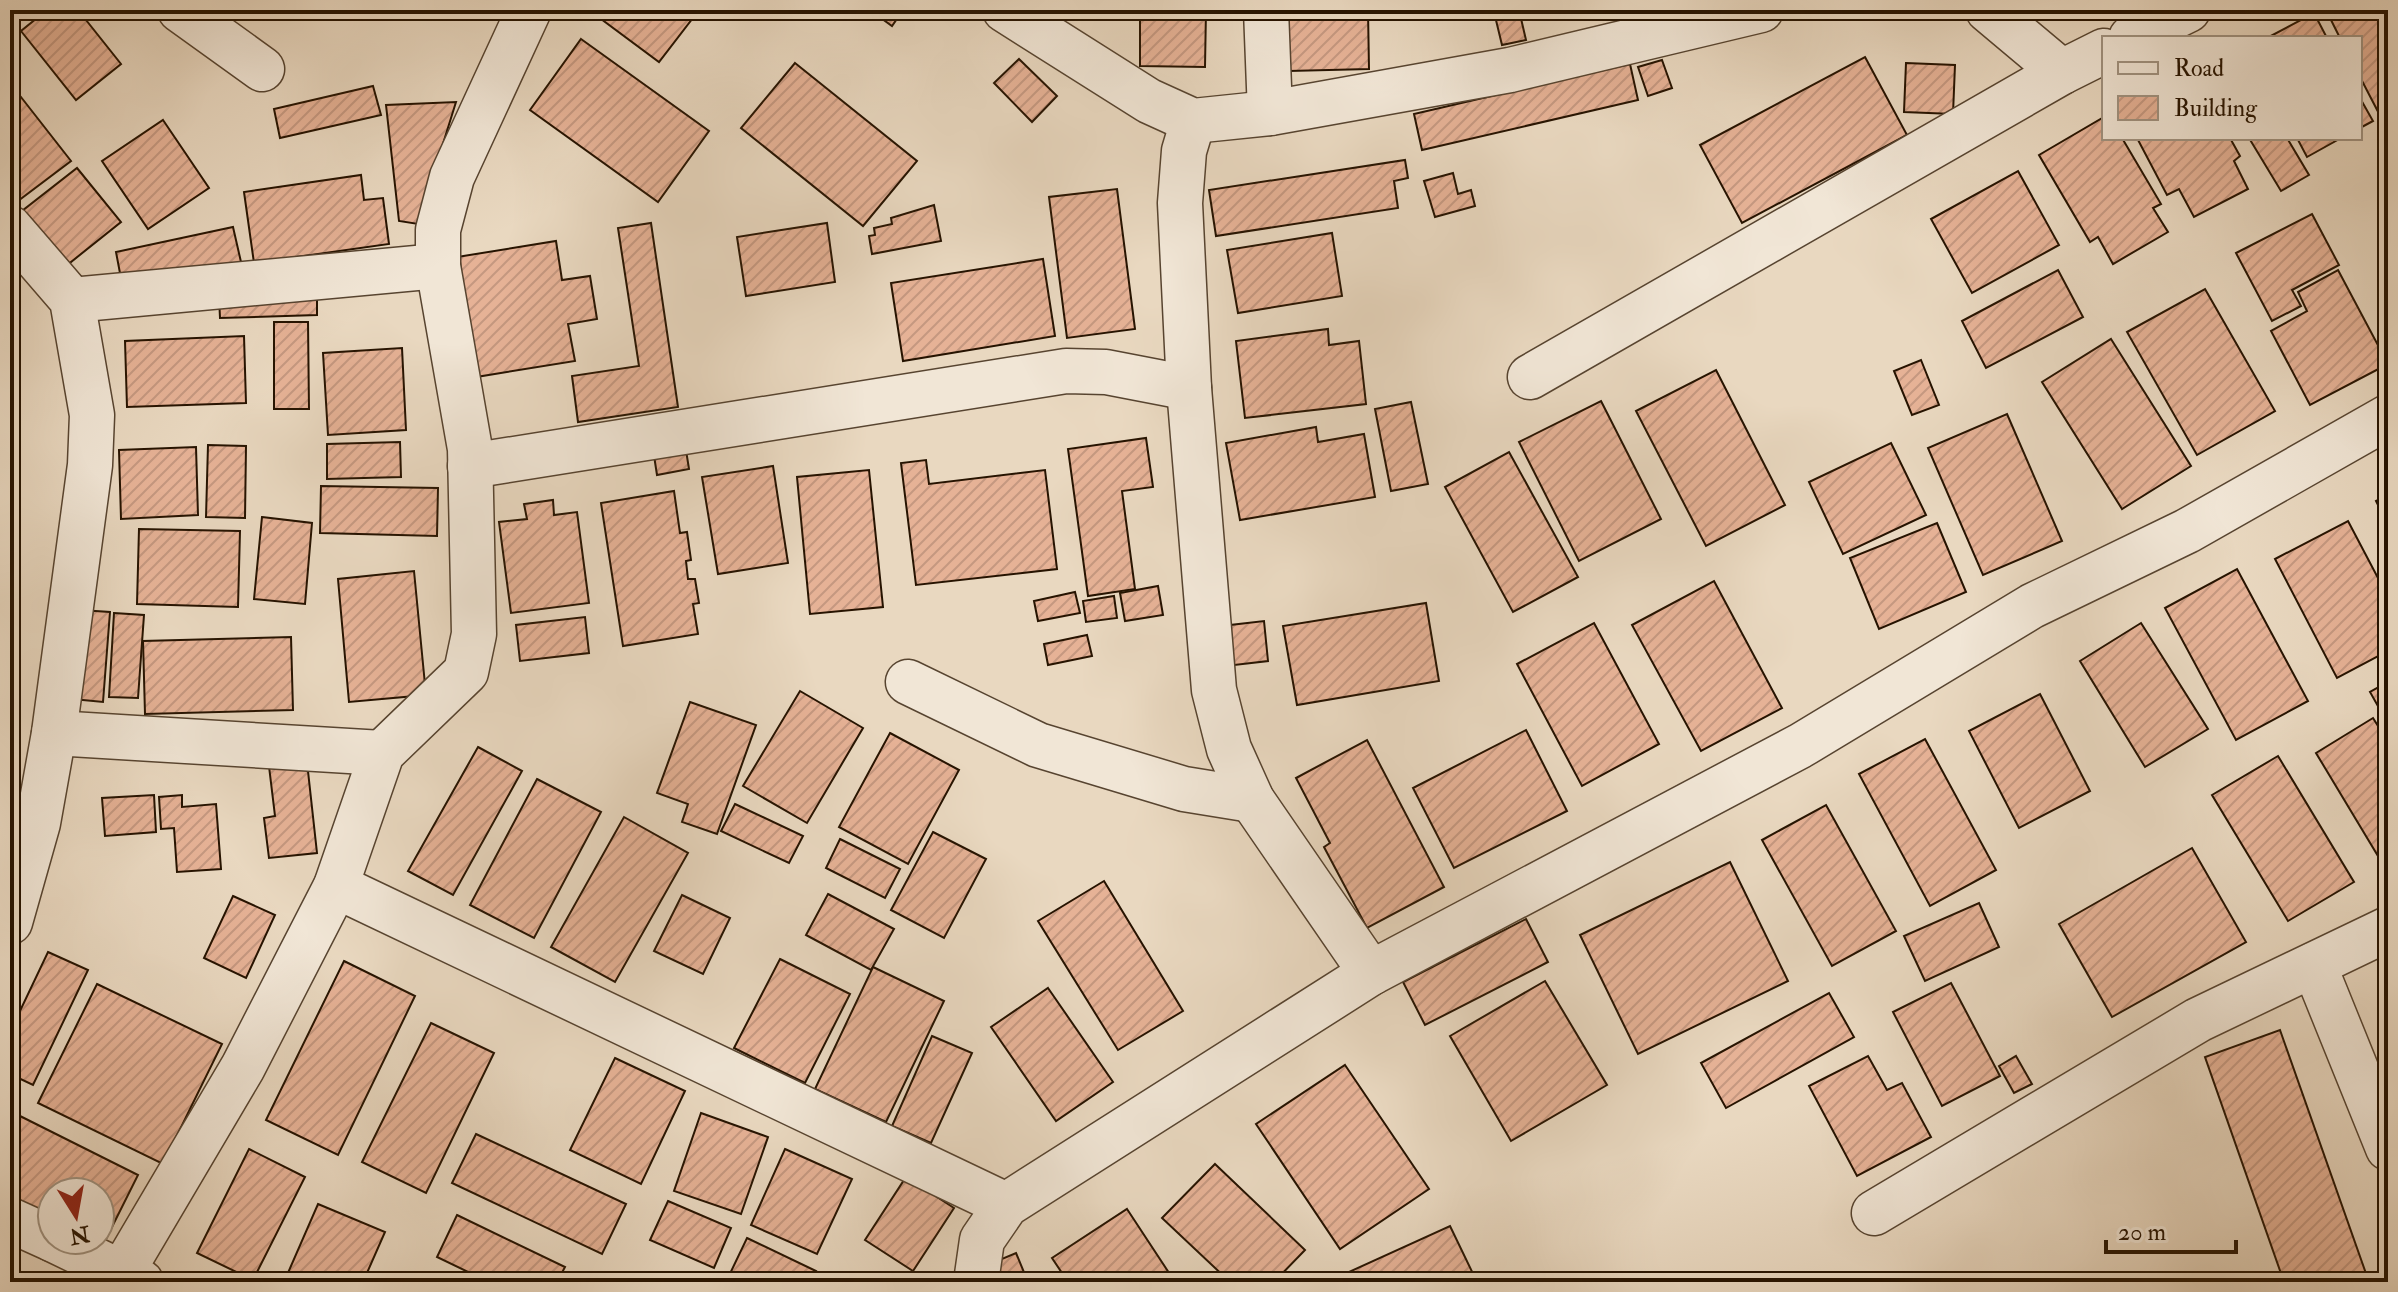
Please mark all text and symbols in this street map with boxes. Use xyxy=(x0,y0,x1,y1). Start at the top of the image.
legend xyxy=(2102,36,2362,140)
text: Road xyxy=(2174,53,2224,84)
text: Building xyxy=(2174,93,2258,124)
north arrow xyxy=(36,1176,116,1256)
scale bar xyxy=(2106,1204,2236,1254)
text: 20 m xyxy=(2118,1217,2167,1248)
text: N xyxy=(67,1219,93,1250)

